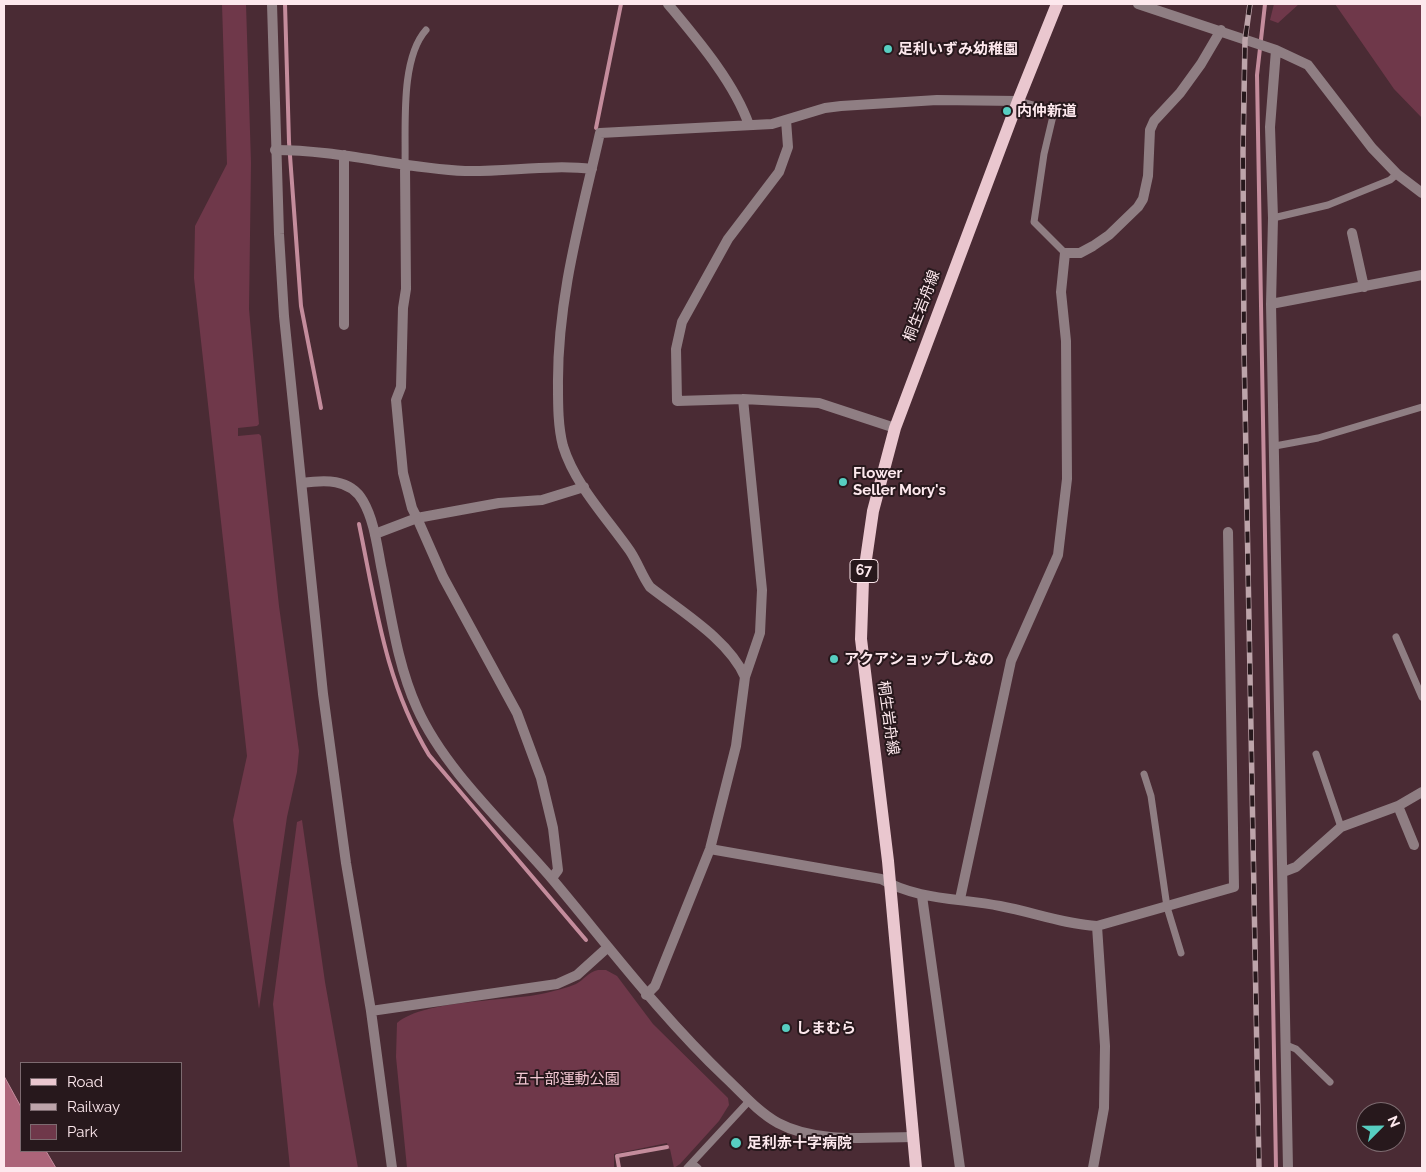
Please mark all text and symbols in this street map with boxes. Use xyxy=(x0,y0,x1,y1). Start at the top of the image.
place label: 足利いずみ幼稚園 xyxy=(898,40,1018,58)
marker: 足利いずみ幼稚園 xyxy=(882,43,894,55)
place label: 内仲新道 xyxy=(1017,102,1077,120)
marker: 内仲新道 xyxy=(1001,105,1013,117)
street label: 桐生岩舟線 xyxy=(900,268,944,344)
place label: Flower Seller Mory's xyxy=(853,464,946,499)
marker: Flower Seller Mory's xyxy=(837,476,849,488)
road number: 67 xyxy=(850,560,878,582)
place label: アクアショップしなの xyxy=(844,650,994,668)
marker: アクアショップしなの xyxy=(828,653,840,665)
street label: 桐生岩舟線 xyxy=(874,680,902,756)
place label: しまむら xyxy=(796,1019,856,1037)
marker: しまむら xyxy=(780,1022,792,1034)
legend xyxy=(20,1062,182,1152)
park label: 五十部運動公園 xyxy=(515,1070,619,1088)
text: Road xyxy=(67,1073,103,1091)
text: Railway xyxy=(67,1098,120,1116)
north arrow xyxy=(1356,1102,1406,1152)
text: N xyxy=(1384,1113,1403,1130)
text: Park xyxy=(67,1123,98,1141)
place label: 足利赤十字病院 xyxy=(747,1134,852,1152)
marker: 足利赤十字病院 xyxy=(729,1136,743,1150)

